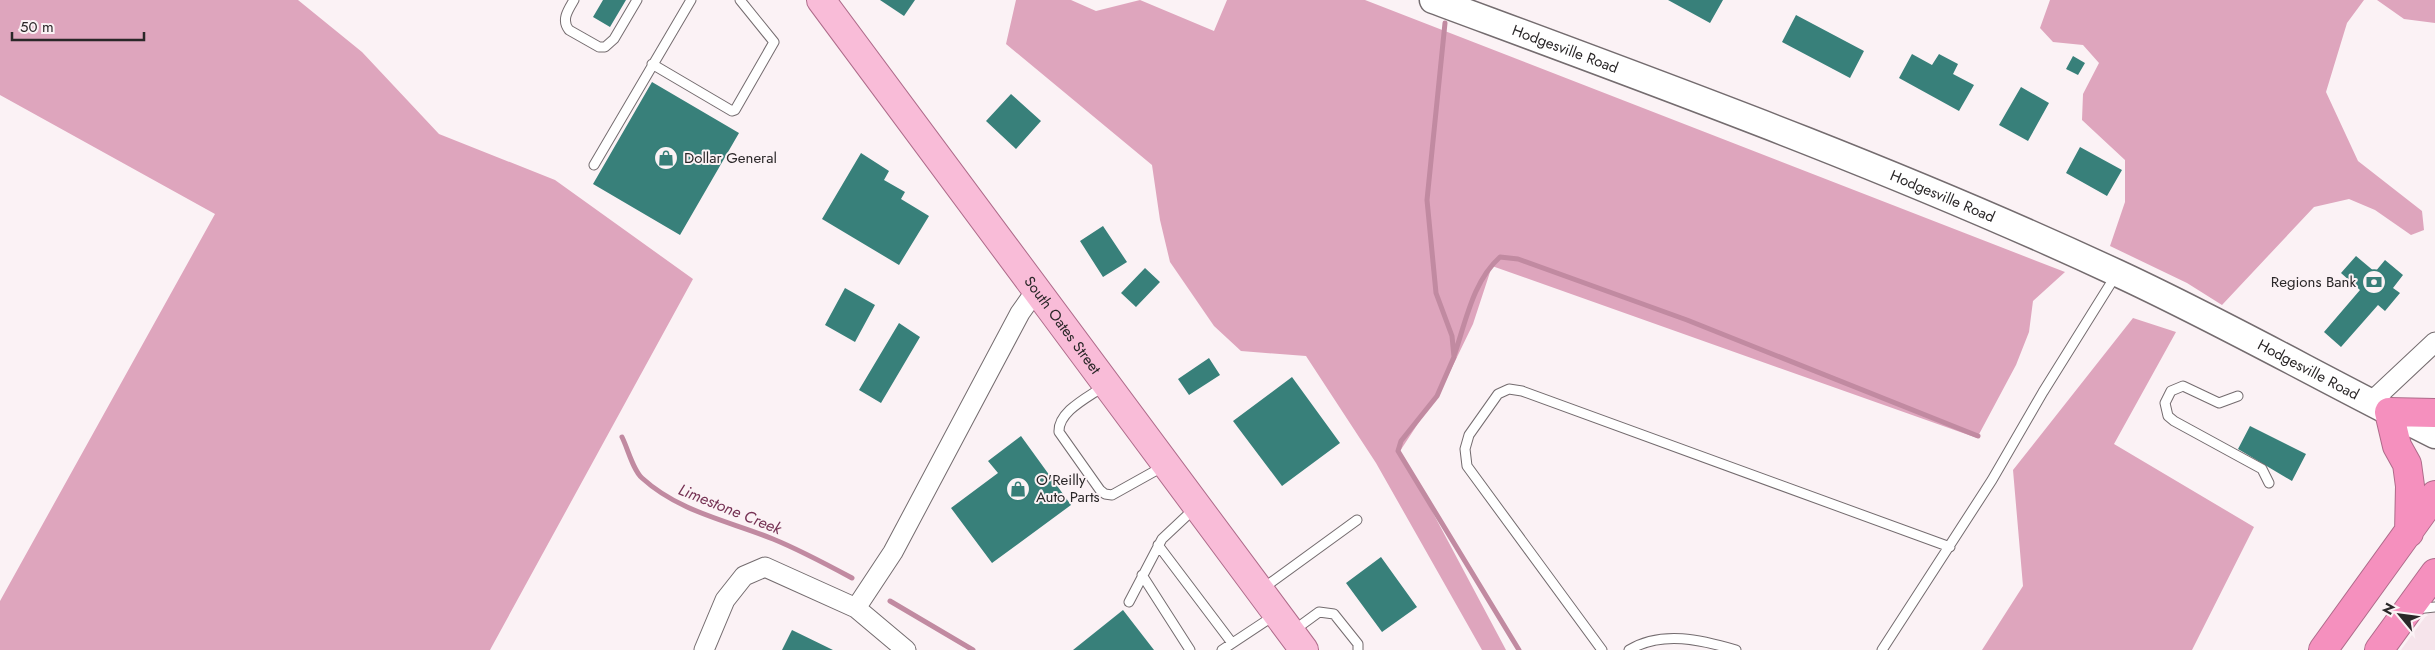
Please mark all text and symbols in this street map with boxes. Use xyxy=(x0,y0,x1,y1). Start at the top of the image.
scale bar xyxy=(12,10,145,42)
text: 50 m xyxy=(20,16,54,38)
street label: Hodgesville Road xyxy=(1509,19,1621,79)
shop icon: Dollar General xyxy=(653,145,679,171)
place label: Dollar General xyxy=(684,147,777,169)
street label: Hodgesville Road xyxy=(1887,164,1998,228)
bank icon: Regions Bank xyxy=(2361,269,2387,295)
street label: South Oates Street xyxy=(1019,271,1107,379)
place label: Regions Bank xyxy=(2271,271,2356,293)
street label: Hodgesville Road xyxy=(2254,334,2363,405)
place label: O'Reilly Auto Parts xyxy=(1036,469,1100,508)
shop icon: O'Reilly Auto Parts xyxy=(1005,476,1031,502)
water label: Limestone Creek xyxy=(675,478,786,541)
north arrow xyxy=(2375,590,2425,640)
text: N xyxy=(2377,599,2400,618)

